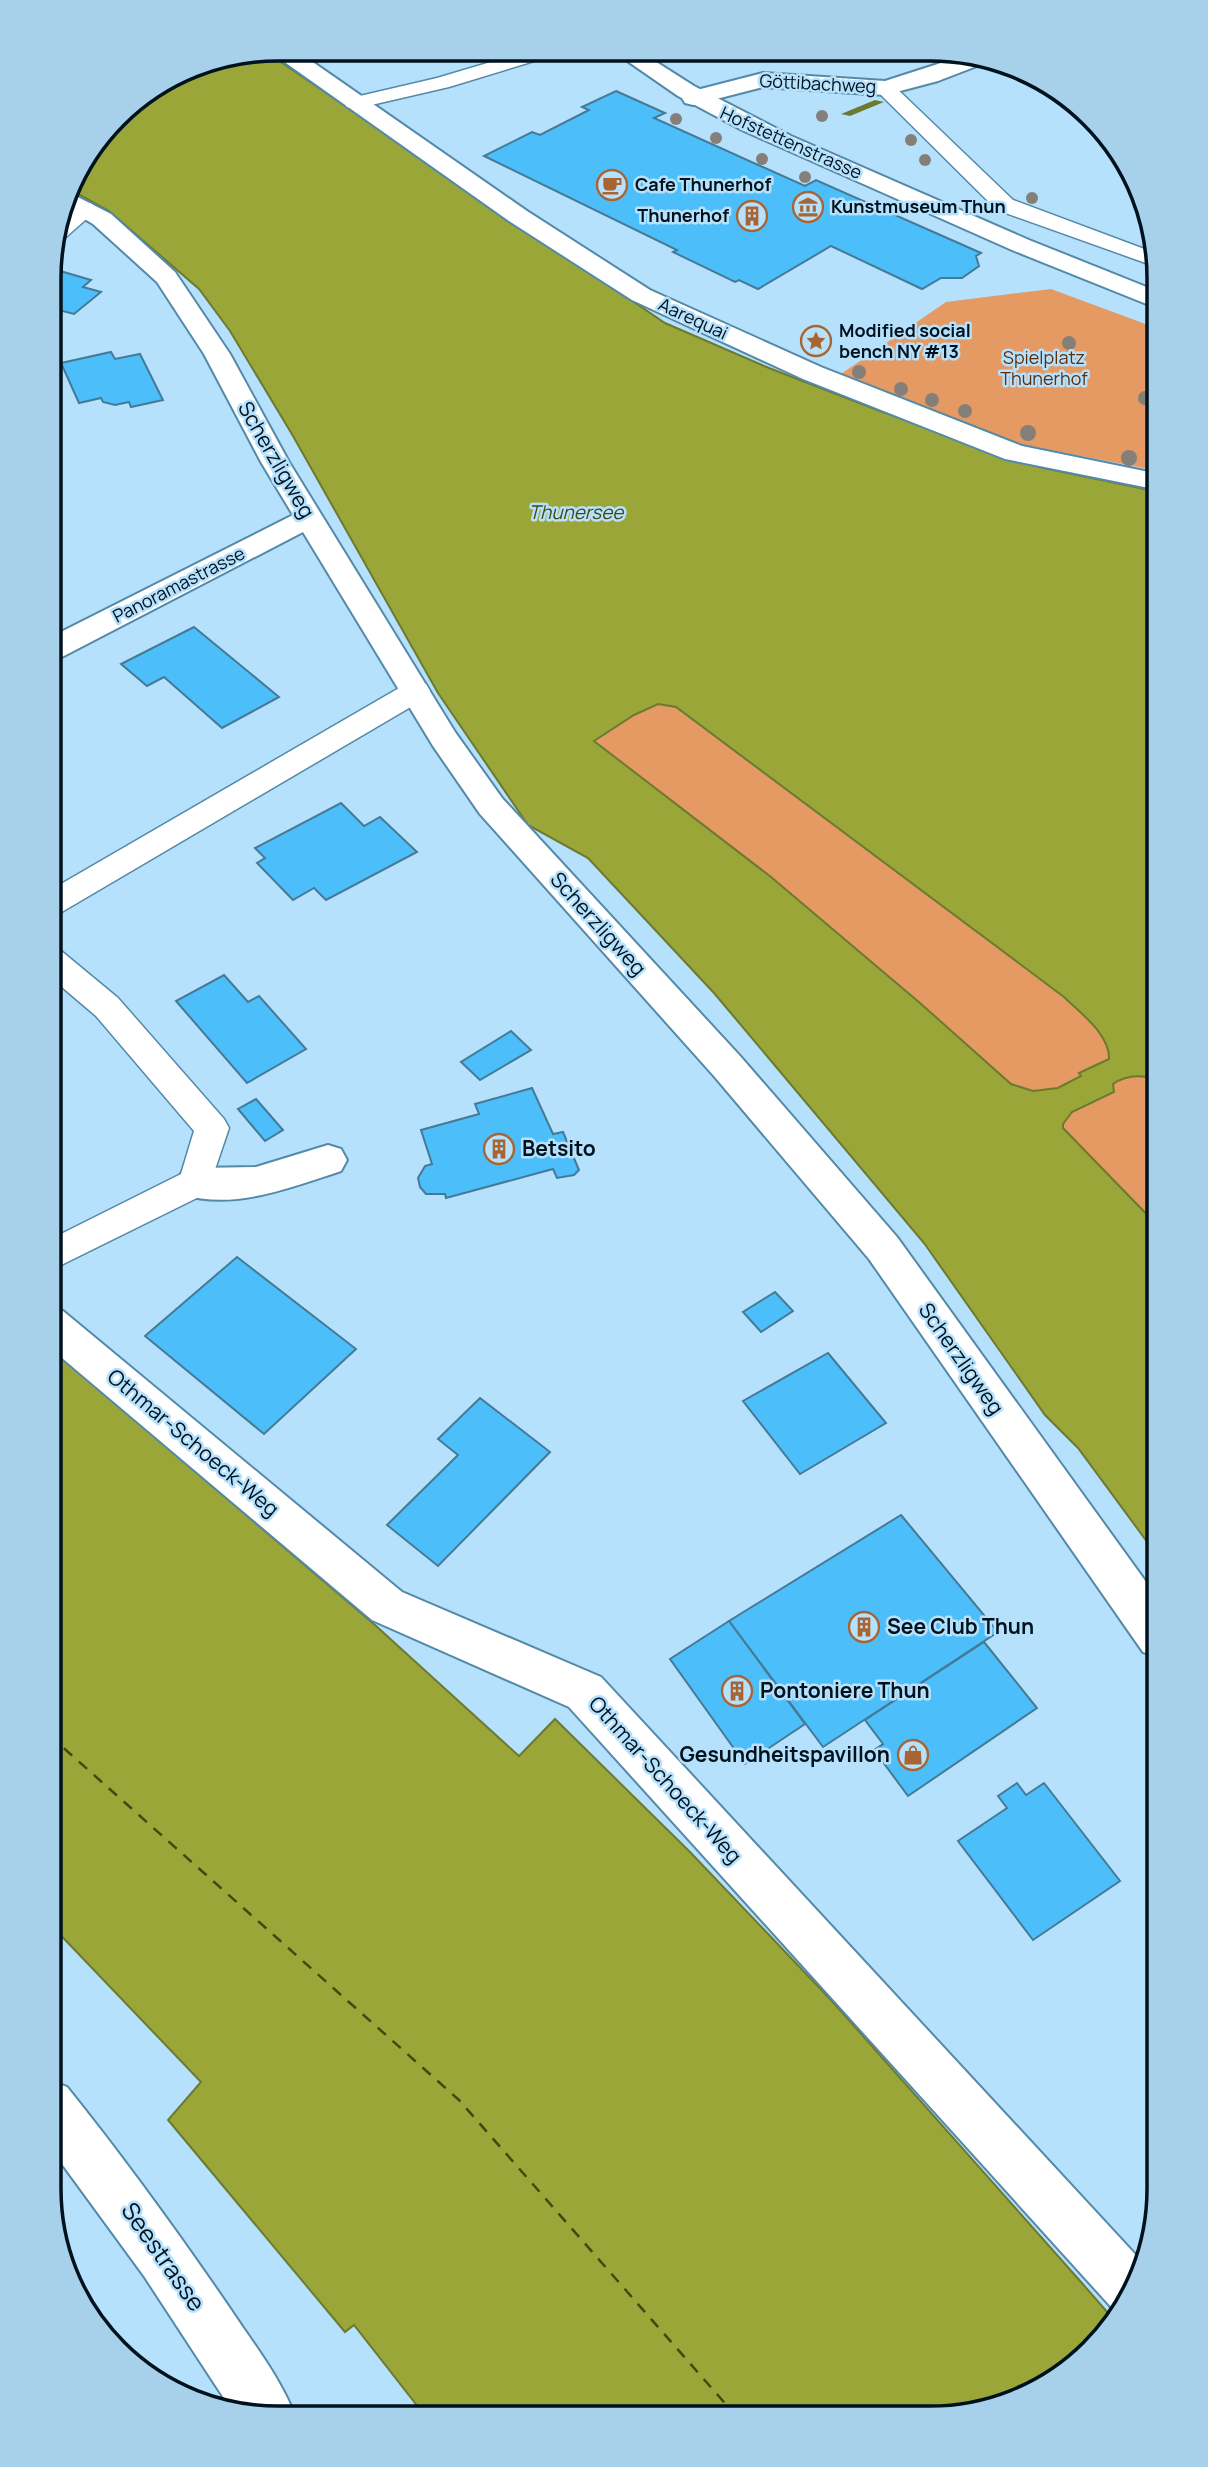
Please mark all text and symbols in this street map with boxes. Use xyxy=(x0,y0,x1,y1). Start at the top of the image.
street label: Göttibachweg xyxy=(759,68,877,98)
street label: Hofstettenstrasse xyxy=(717,100,866,184)
cafe icon: Cafe Thunerhof xyxy=(595,168,629,202)
place label: Cafe Thunerhof xyxy=(635,172,771,196)
museum icon: Kunstmuseum Thun xyxy=(791,190,825,224)
place label: Kunstmuseum Thun xyxy=(831,194,1006,218)
building icon: Thunerhof xyxy=(735,199,769,233)
place label: Thunerhof xyxy=(637,203,729,227)
street label: Aarequai xyxy=(655,292,732,345)
place label: Modified social bench NY #13 xyxy=(839,318,971,363)
place icon: Modified social bench NY #13 xyxy=(799,324,833,358)
park label: Spielplatz Thunerhof xyxy=(1000,345,1088,390)
street label: Scherzligweg xyxy=(232,396,322,523)
water label: Thunersee xyxy=(529,499,625,525)
street label: Panoramastrasse xyxy=(108,540,249,628)
street label: Scherzligweg xyxy=(545,865,653,981)
building icon: Betsito xyxy=(482,1132,516,1166)
place label: Betsito xyxy=(522,1134,596,1162)
street label: Scherzligweg xyxy=(913,1297,1011,1420)
street label: Othmar-Schoeck-Weg xyxy=(102,1362,285,1522)
building icon: See Club Thun xyxy=(847,1610,881,1644)
place label: See Club Thun xyxy=(887,1612,1034,1640)
building icon: Pontoniere Thun xyxy=(720,1674,754,1708)
place label: Pontoniere Thun xyxy=(760,1676,930,1704)
street label: Othmar-Schoeck-Weg xyxy=(583,1690,748,1869)
shop icon: Gesundheitspavillon xyxy=(896,1738,930,1772)
place label: Gesundheitspavillon xyxy=(679,1740,890,1768)
street label: Seestrasse xyxy=(115,2195,214,2317)

